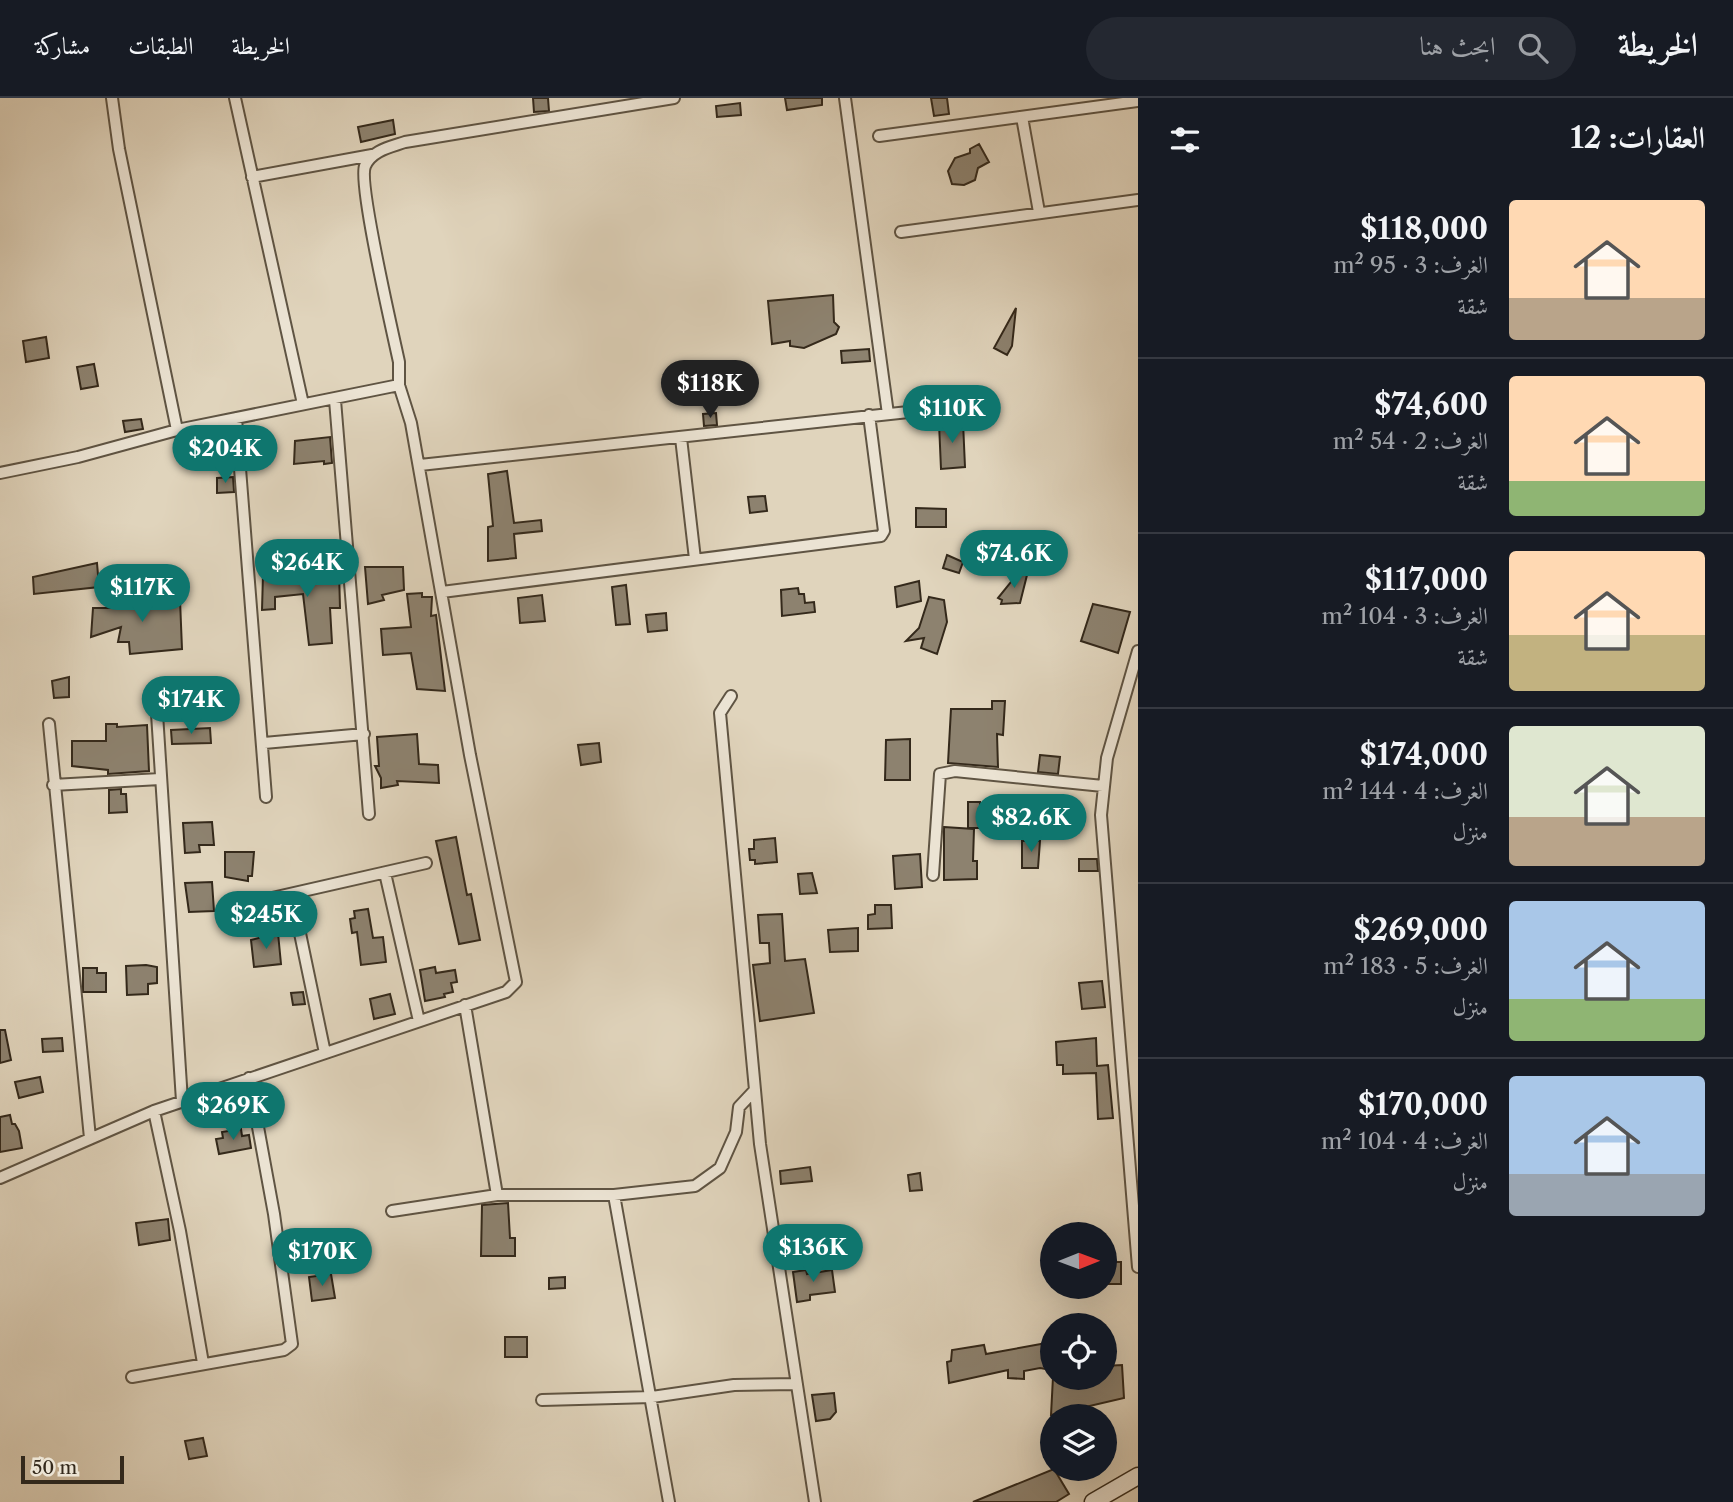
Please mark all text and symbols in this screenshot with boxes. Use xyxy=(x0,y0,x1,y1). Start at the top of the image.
search box xyxy=(1086,17,1576,80)
text: الخريطة xyxy=(1618,24,1698,65)
icon: search xyxy=(1514,29,1552,67)
text: ابحث هنا xyxy=(1419,30,1496,62)
text: مشاركة xyxy=(35,31,90,60)
text: الطبقات xyxy=(128,31,194,60)
text: الخريطة xyxy=(232,31,290,60)
text: العقارات: 12 xyxy=(1570,119,1705,156)
icon: filters xyxy=(1166,121,1204,159)
text: $118,000 xyxy=(1361,210,1488,247)
icon: home xyxy=(1565,228,1649,312)
text: الغرف: 3 · 95 m² xyxy=(1333,251,1488,279)
text: شقة xyxy=(1458,292,1488,320)
pin: $118K xyxy=(661,360,759,420)
text: $118K xyxy=(677,369,743,397)
pin: $110K xyxy=(903,386,1001,445)
text: $74,600 xyxy=(1374,386,1488,423)
text: $110K xyxy=(919,394,985,422)
icon: home xyxy=(1565,404,1649,488)
pin: $204K xyxy=(176,426,274,485)
text: الغرف: 2 · 54 m² xyxy=(1333,427,1488,455)
text: $204K xyxy=(188,434,262,462)
text: شقة xyxy=(1458,468,1488,496)
pin: $74.6K xyxy=(957,531,1071,590)
text: $74.6K xyxy=(976,539,1052,567)
pin: $264K xyxy=(258,540,356,599)
text: $264K xyxy=(271,548,343,576)
text: $117,000 xyxy=(1365,561,1488,598)
pin: $117K xyxy=(93,564,191,624)
text: $117K xyxy=(110,573,174,601)
icon: home xyxy=(1565,579,1649,663)
text: الغرف: 3 · 104 m² xyxy=(1322,602,1488,630)
text: شقة xyxy=(1458,643,1488,671)
pin: $174K xyxy=(142,676,240,736)
text: $174K xyxy=(158,685,224,713)
text: $174,000 xyxy=(1360,736,1488,773)
icon: home xyxy=(1565,754,1649,838)
text: الغرف: 4 · 144 m² xyxy=(1322,777,1488,805)
pin: $82.6K xyxy=(974,794,1088,854)
text: $82.6K xyxy=(991,803,1071,831)
text: منزل xyxy=(1453,818,1488,846)
pin: $245K xyxy=(217,892,315,951)
text: $245K xyxy=(230,900,302,928)
text: $269,000 xyxy=(1354,911,1488,948)
icon: home xyxy=(1565,929,1649,1013)
text: الغرف: 5 · 183 m² xyxy=(1323,952,1488,980)
text: منزل xyxy=(1453,993,1488,1021)
pin: $269K xyxy=(184,1082,282,1142)
text: $170,000 xyxy=(1358,1086,1488,1123)
text: $269K xyxy=(197,1091,269,1119)
icon: home xyxy=(1565,1104,1649,1188)
text: الغرف: 4 · 104 m² xyxy=(1321,1127,1488,1155)
text: منزل xyxy=(1453,1168,1488,1196)
north arrow xyxy=(1040,1222,1116,1298)
map controls xyxy=(1040,1222,1117,1481)
pin: $136K xyxy=(764,1224,862,1284)
pin: $170K xyxy=(273,1228,371,1288)
text: $136K xyxy=(779,1233,847,1261)
text: $170K xyxy=(288,1237,356,1265)
button: locate xyxy=(1040,1313,1117,1390)
button: layers xyxy=(1040,1404,1117,1481)
scale bar xyxy=(21,1453,124,1485)
text: 50 m xyxy=(32,1456,77,1479)

